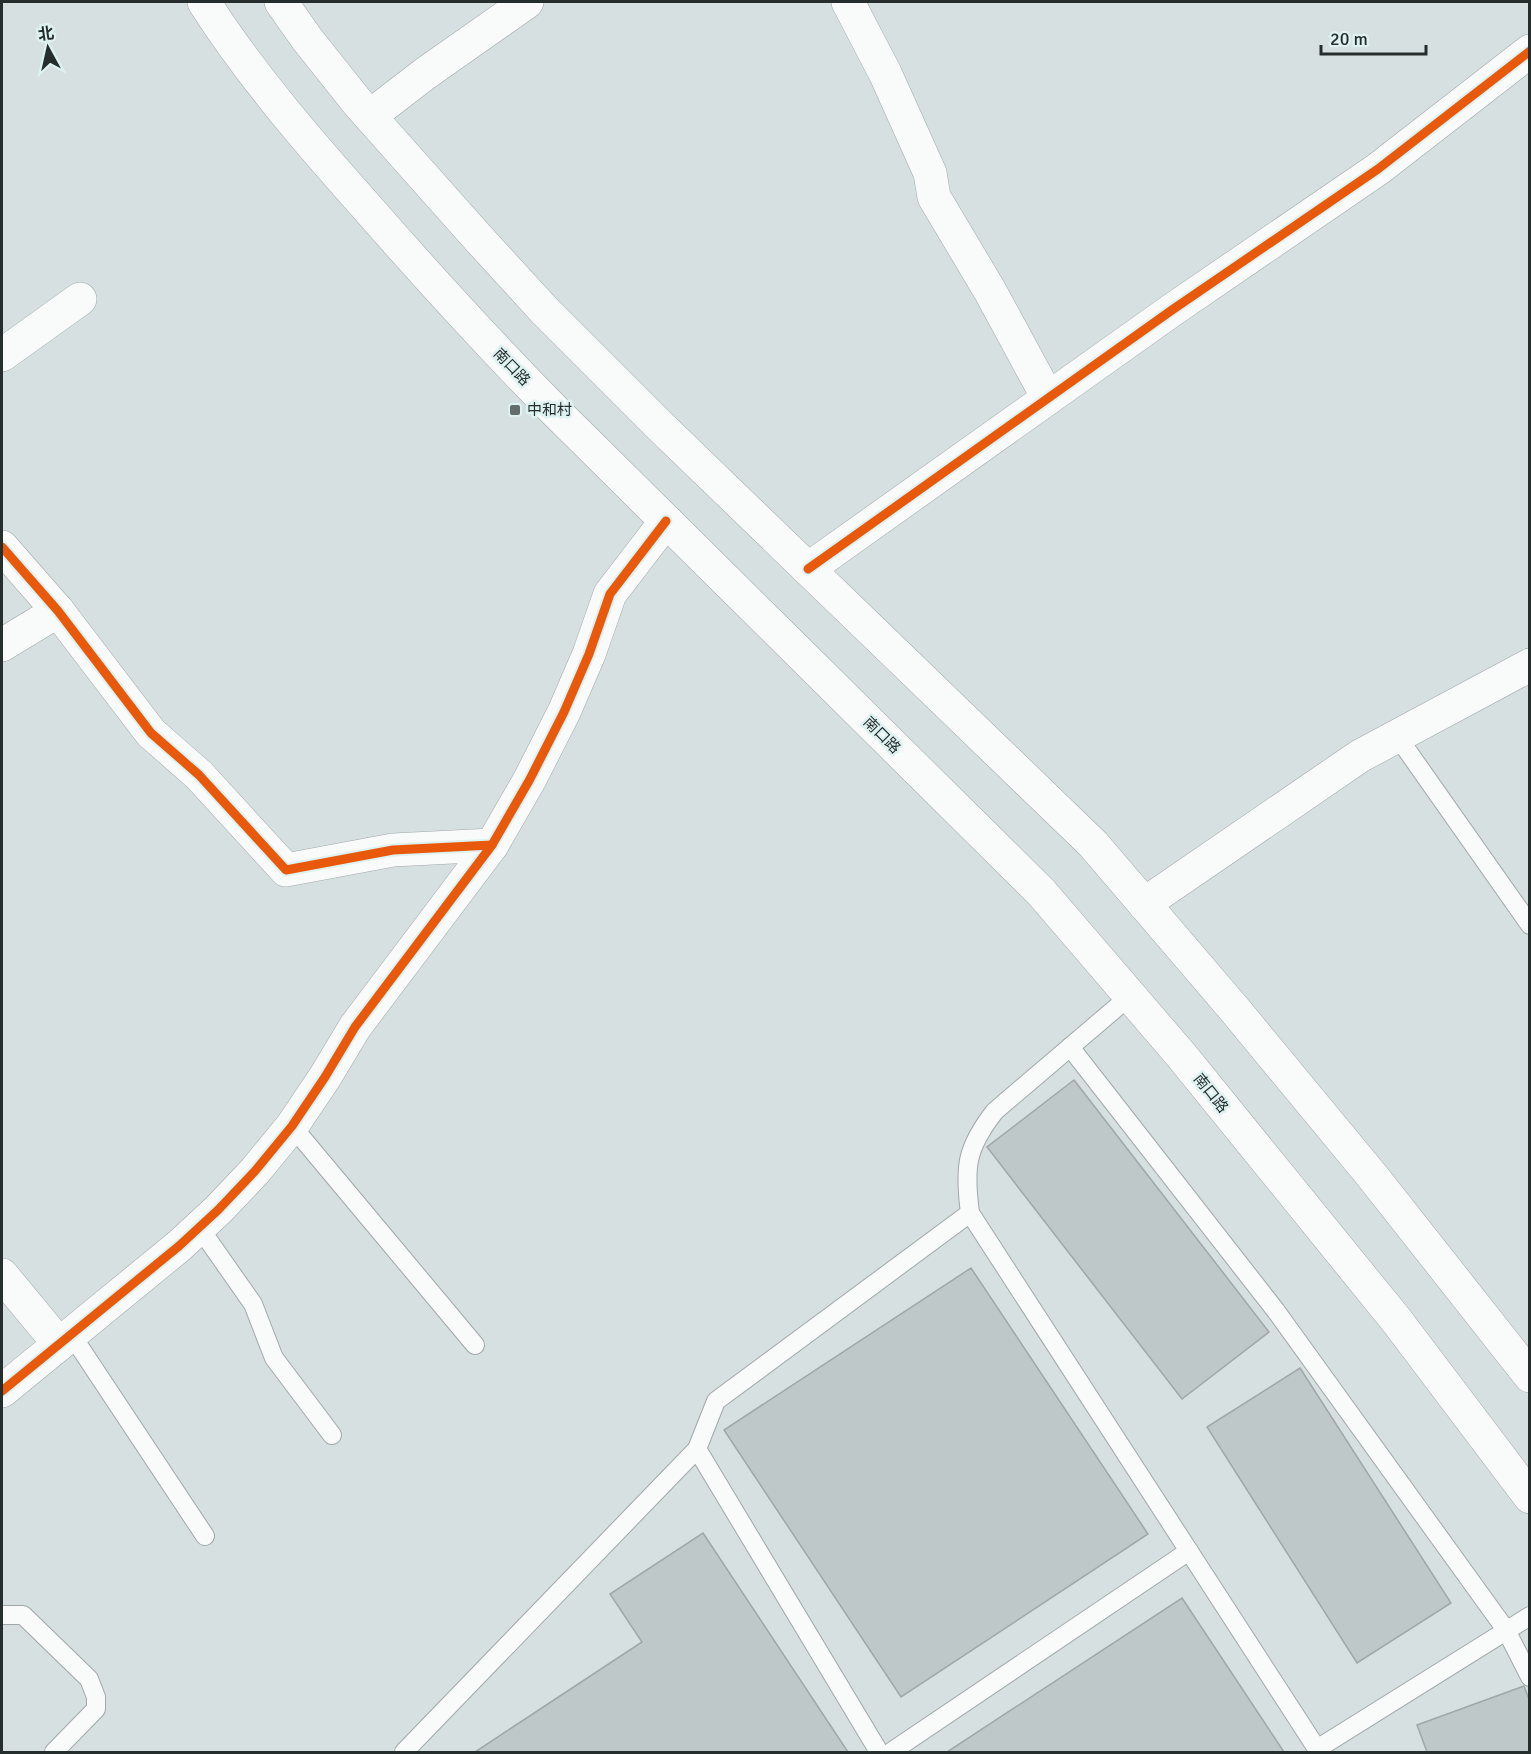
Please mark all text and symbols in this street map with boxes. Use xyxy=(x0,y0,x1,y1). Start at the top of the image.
north arrow xyxy=(18,18,78,78)
scale bar xyxy=(1321,18,1426,56)
text: 北 xyxy=(37,23,55,45)
text: 20 m xyxy=(1330,28,1368,50)
street label: 南口路 xyxy=(490,345,534,389)
place label: 中和村 xyxy=(527,401,572,419)
marker: 中和村 xyxy=(508,403,522,417)
street label: 南口路 xyxy=(860,713,904,757)
street label: 南口路 xyxy=(1190,1070,1232,1116)

